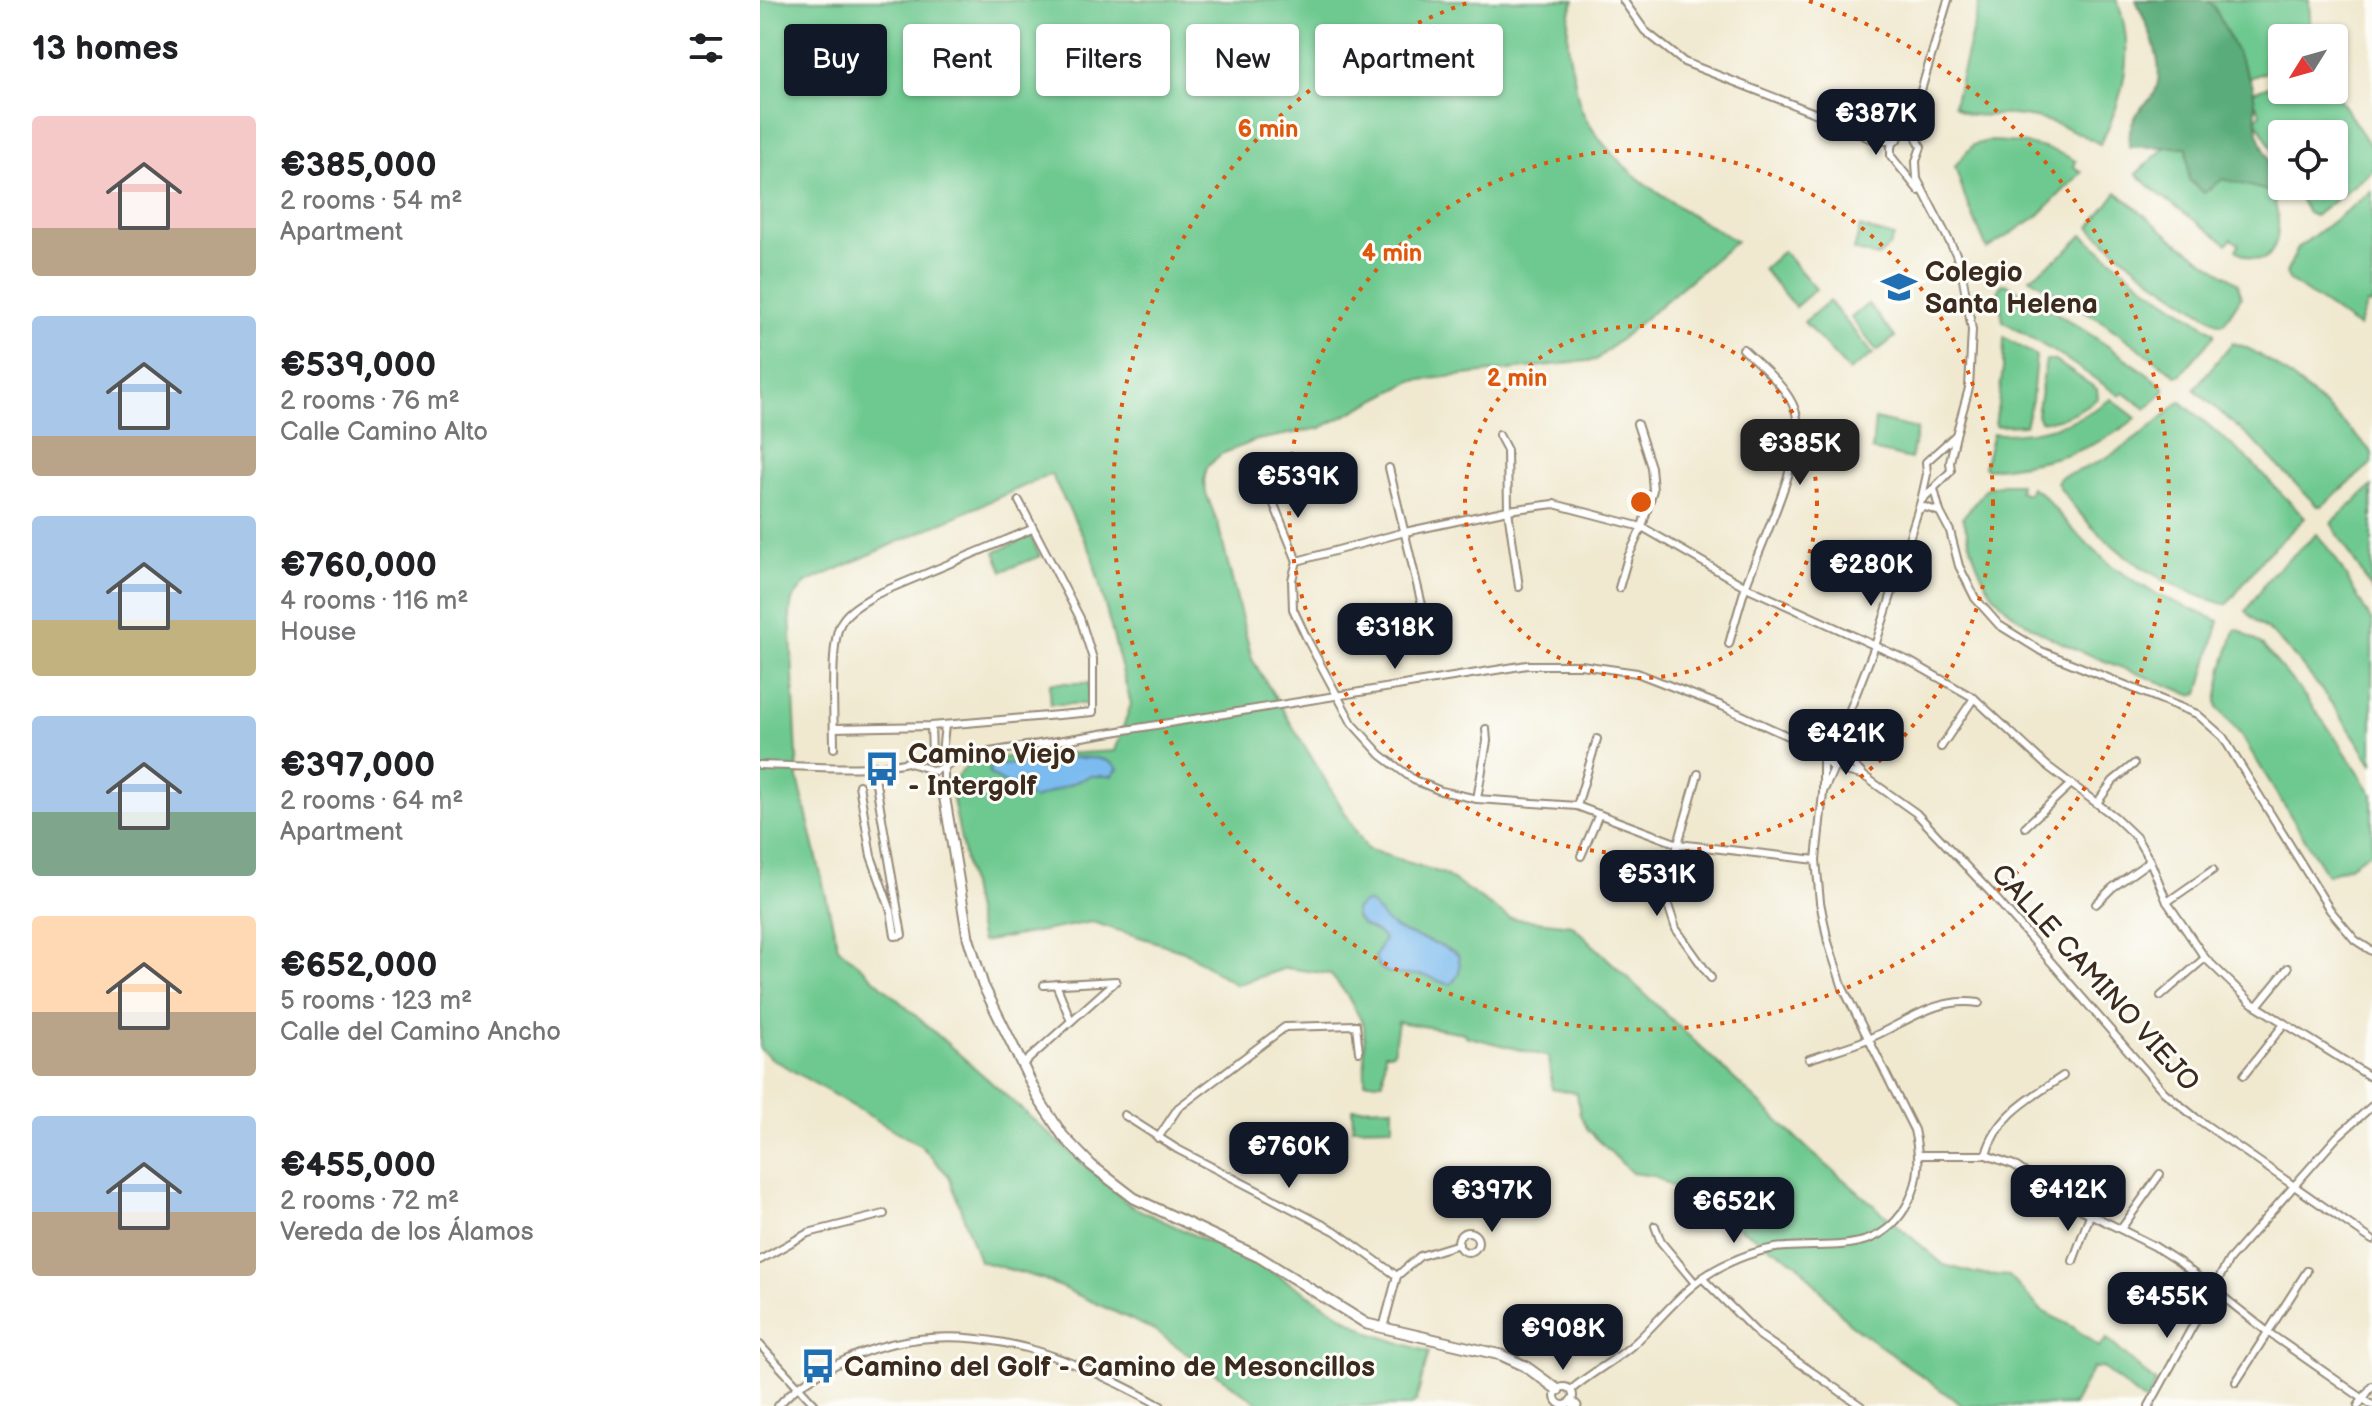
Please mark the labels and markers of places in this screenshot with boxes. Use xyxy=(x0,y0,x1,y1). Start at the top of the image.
pin: €387K xyxy=(1820,89,1932,157)
place label: Colegio Santa Helena xyxy=(1925,256,2098,321)
school or university icon: Colegio Santa Helena xyxy=(1880,268,1918,306)
pin: €385K xyxy=(1744,419,1856,487)
pin: €539K xyxy=(1242,452,1354,520)
centre of rings xyxy=(1627,488,1655,516)
pin: €280K xyxy=(1815,540,1927,608)
pin: €318K xyxy=(1339,603,1451,671)
pin: €421K xyxy=(1790,709,1902,777)
place label: Camino Viejo - Intergolf xyxy=(908,738,1076,803)
bus stop icon: Camino Viejo - Intergolf xyxy=(863,750,901,788)
pin: €531K xyxy=(1601,850,1713,918)
pin: €760K xyxy=(1233,1122,1345,1190)
pin: €412K xyxy=(2012,1165,2124,1233)
pin: €397K xyxy=(1436,1166,1548,1234)
pin: €652K xyxy=(1678,1177,1790,1245)
pin: €455K xyxy=(2111,1272,2223,1340)
pin: €908K xyxy=(1507,1304,1619,1372)
bus stop icon: Camino del Golf - Camino de Mesoncillos xyxy=(799,1347,837,1385)
place label: Camino del Golf - Camino de Mesoncillos xyxy=(844,1351,1375,1384)

